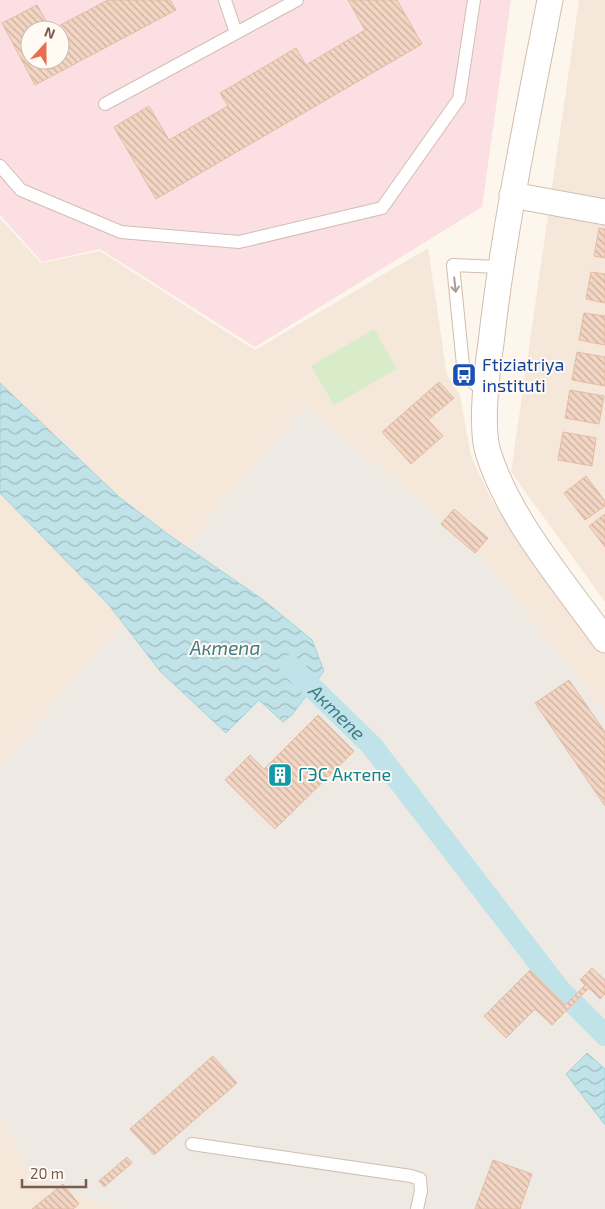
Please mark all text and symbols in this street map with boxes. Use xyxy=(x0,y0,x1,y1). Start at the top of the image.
north arrow xyxy=(20,20,70,70)
text: N xyxy=(42,23,58,42)
one-way arrow xyxy=(450,276,460,292)
place label: Ftiziatriya instituti xyxy=(482,353,564,396)
bus stop icon: Ftiziatriya instituti xyxy=(451,362,477,388)
water label: Актепа xyxy=(189,636,260,659)
water label: Актепе xyxy=(304,678,371,744)
building icon: ГЭС Актепe xyxy=(267,762,293,788)
place label: ГЭС Актепe xyxy=(298,763,391,785)
scale bar xyxy=(22,1156,86,1188)
text: 20 m xyxy=(30,1164,64,1182)

